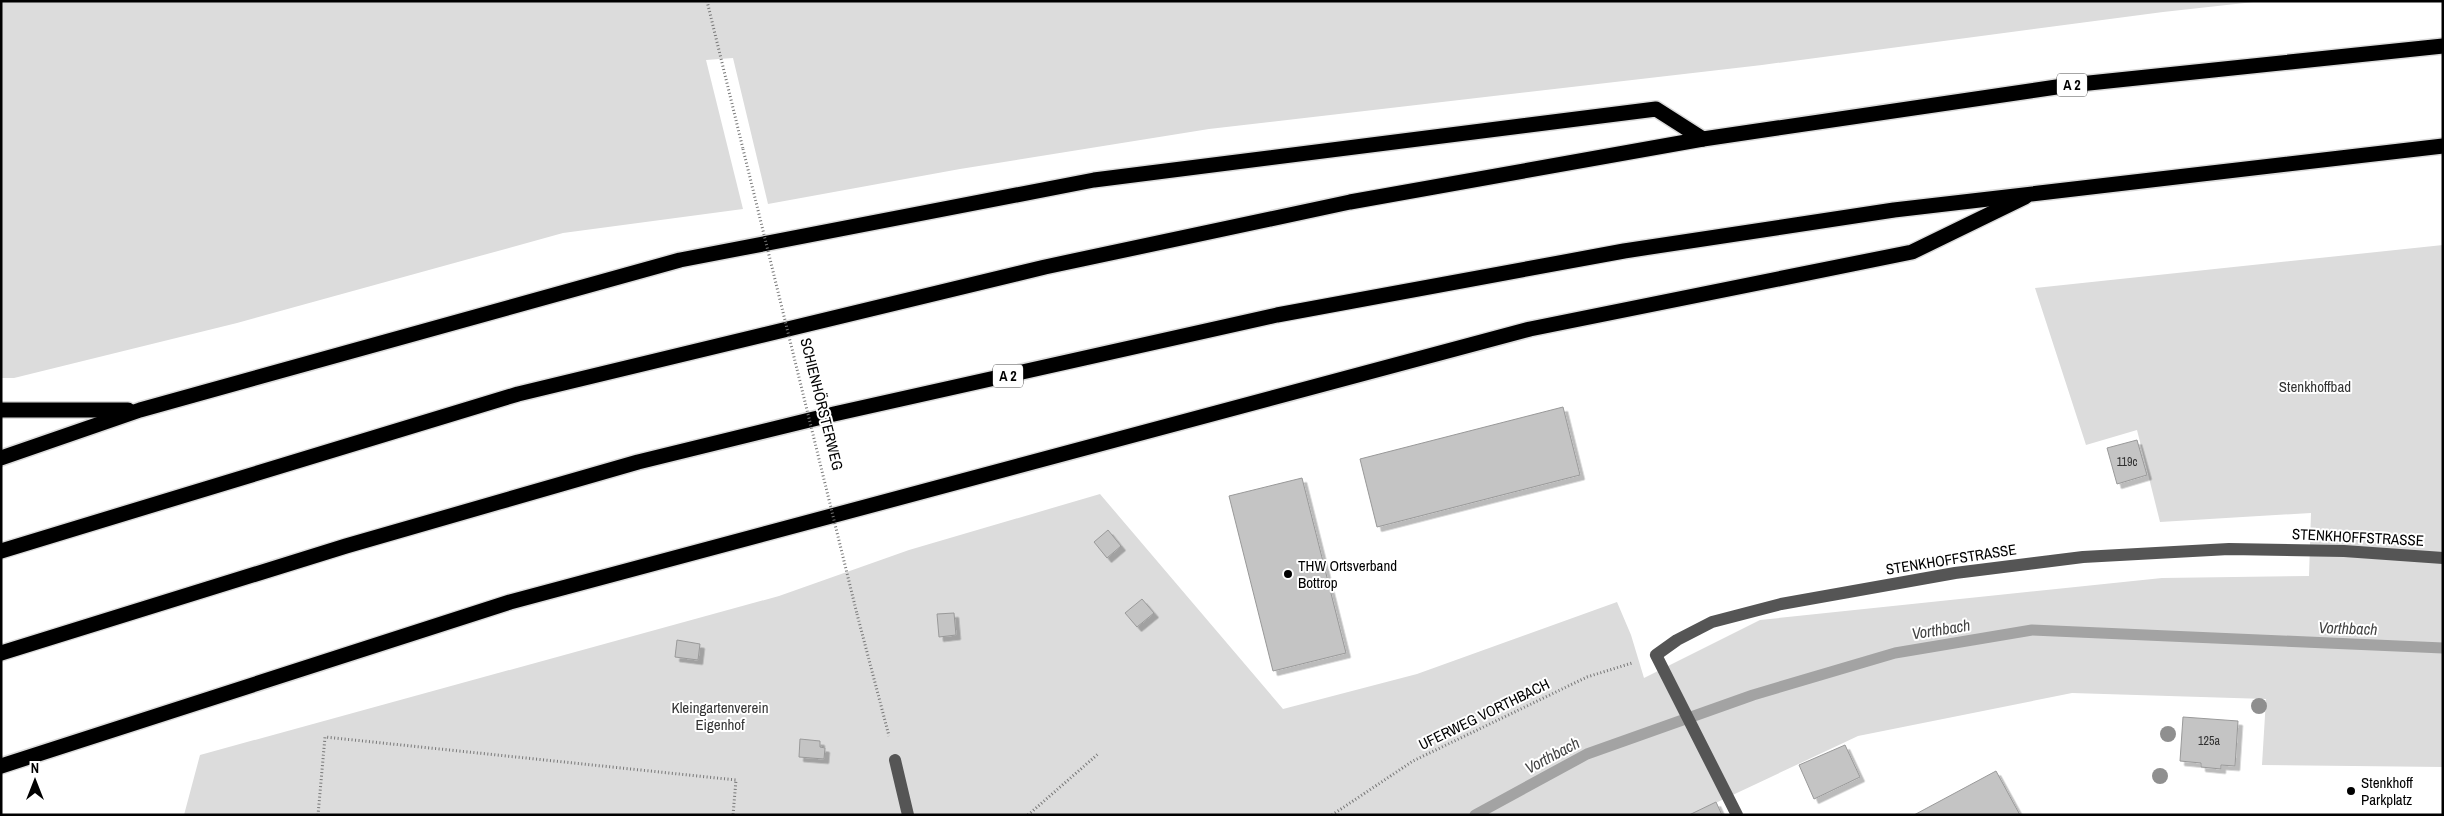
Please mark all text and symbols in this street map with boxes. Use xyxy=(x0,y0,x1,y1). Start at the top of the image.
road number: A 2 xyxy=(2057,74,2087,96)
street label: SCHIENHÖRSTERWEG xyxy=(795,336,849,472)
road number: A 2 xyxy=(993,364,1023,388)
park label: Stenkhoffbad xyxy=(2279,376,2351,397)
house number: 119c xyxy=(2117,454,2137,470)
street label: STENKHOFFSTRASSE xyxy=(2292,523,2424,551)
street label: STENKHOFFSTRASSE xyxy=(1884,538,2018,580)
place label: THW Ortsverband Bottrop xyxy=(1298,555,1397,593)
marker: THW Ortsverband Bottrop xyxy=(1282,568,1294,580)
water label: Vorthbach xyxy=(1910,614,1972,644)
water label: Vorthbach xyxy=(2318,616,2378,640)
street label: UFERWEG VORTHBACH xyxy=(1415,673,1553,755)
park label: Kleingartenverein Eigenhof xyxy=(671,697,769,735)
water label: Vorthbach xyxy=(1521,731,1583,779)
house number: 125a xyxy=(2198,733,2220,749)
north arrow xyxy=(10,756,60,806)
text: N xyxy=(31,759,39,777)
place label: Stenkhoff Parkplatz xyxy=(2361,772,2413,810)
marker: Stenkhoff Parkplatz xyxy=(2345,785,2357,797)

